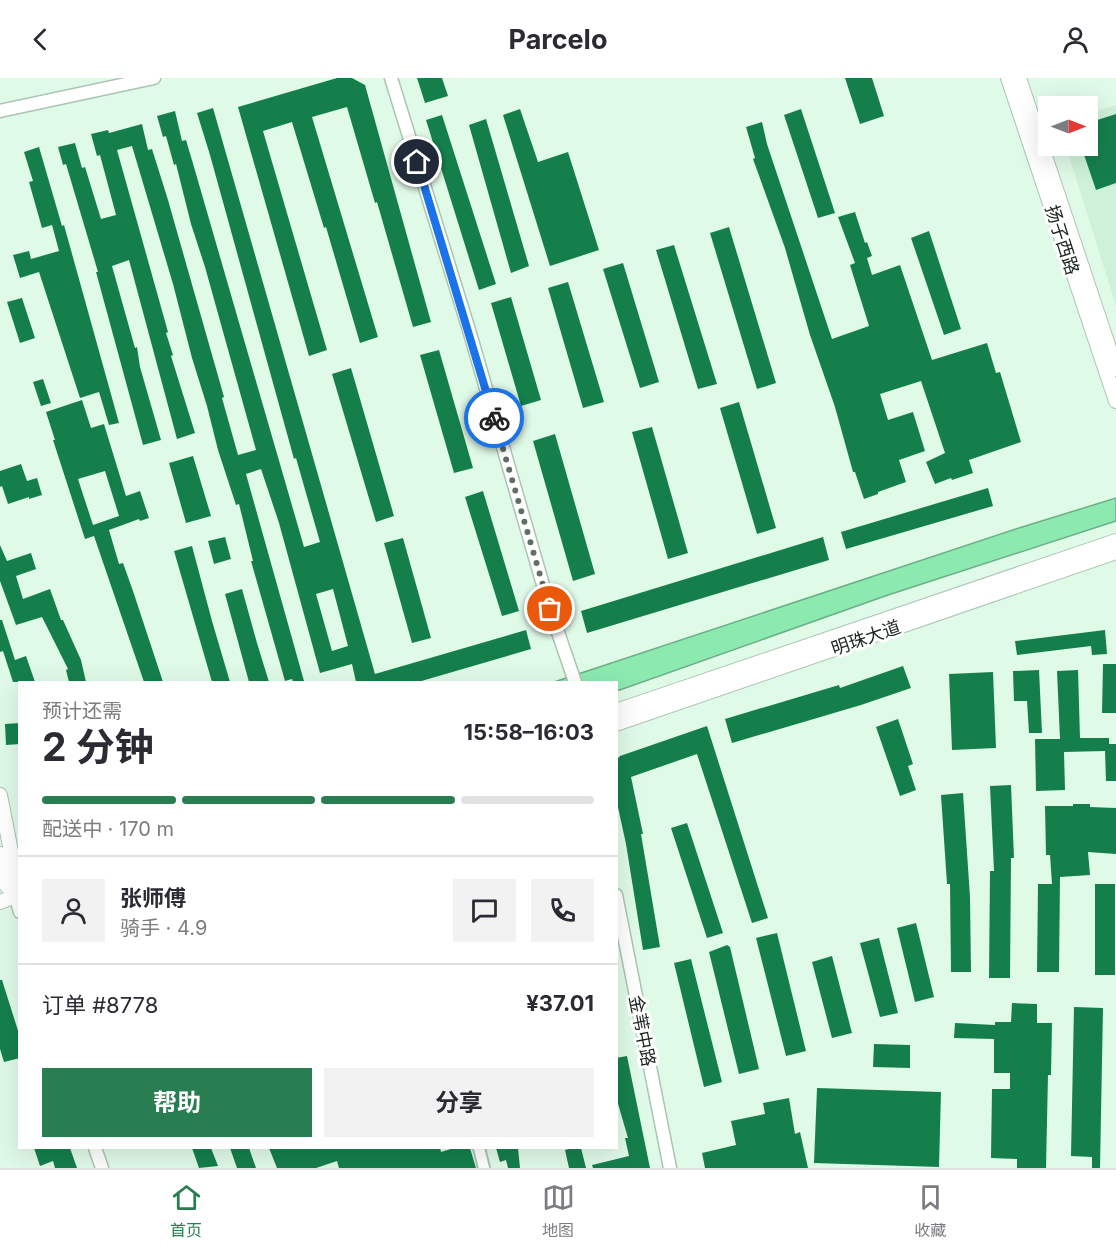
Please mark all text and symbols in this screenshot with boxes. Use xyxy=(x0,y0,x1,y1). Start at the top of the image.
icon: back xyxy=(24,23,57,56)
text: Parcelo xyxy=(508,23,608,56)
icon: person xyxy=(1059,23,1092,56)
north arrow xyxy=(1038,96,1098,156)
map controls xyxy=(1038,96,1098,156)
pin xyxy=(391,136,442,187)
icon: home xyxy=(400,145,433,178)
street label: 扬子西路 xyxy=(1041,202,1084,277)
courier xyxy=(464,388,524,448)
icon: bike xyxy=(478,402,511,435)
pin xyxy=(524,583,575,634)
icon: bag xyxy=(533,592,566,625)
street label: 明珠大道 xyxy=(828,616,903,659)
text: 预计还需 xyxy=(42,699,122,723)
text: 15:58–16:03 xyxy=(464,719,594,745)
text: 2 分钟 xyxy=(42,723,154,770)
text: 配送中 · 170 m xyxy=(42,817,174,841)
button: person xyxy=(42,879,105,942)
button: chat xyxy=(453,879,516,942)
button: phone xyxy=(531,879,594,942)
text: 张师傅 xyxy=(120,885,186,911)
text: 骑手 · 4.9 xyxy=(120,916,207,940)
text: ¥37.01 xyxy=(526,990,594,1016)
text: 订单 #8778 xyxy=(42,992,158,1018)
street label: 金苇中路 xyxy=(625,994,660,1068)
button: 帮助 xyxy=(42,1068,312,1137)
button: 分享 xyxy=(324,1068,594,1137)
tab: 首页 xyxy=(170,1181,203,1241)
tab: 地图 xyxy=(542,1181,575,1241)
tab: 收藏 xyxy=(914,1181,947,1241)

